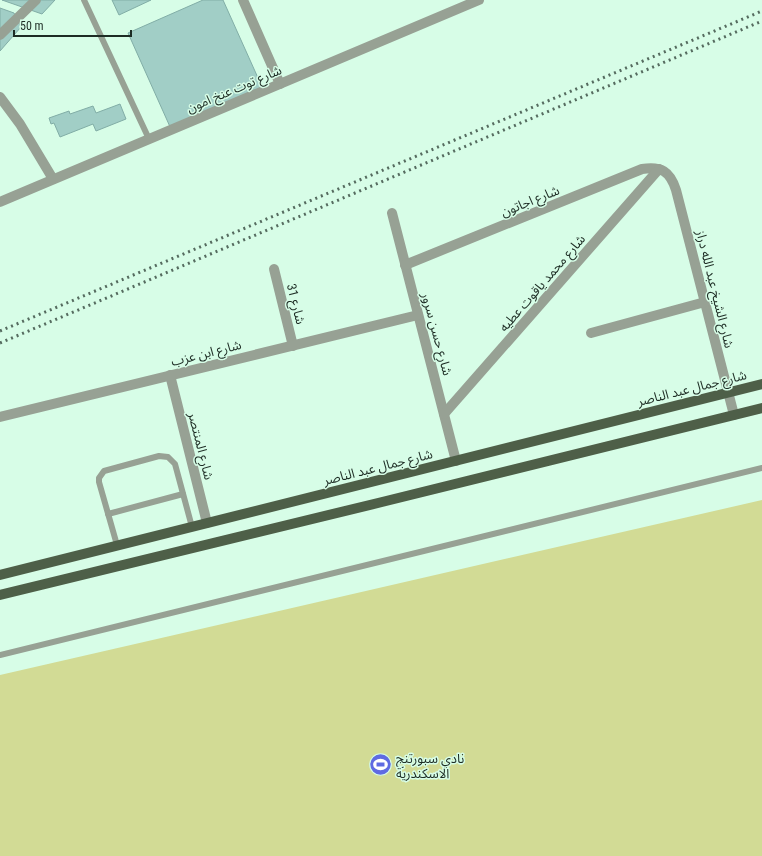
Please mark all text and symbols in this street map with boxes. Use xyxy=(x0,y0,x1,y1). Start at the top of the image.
scale bar xyxy=(14,12,131,38)
text: 50 m xyxy=(20,19,44,33)
street label: شارع توت عنخ امون xyxy=(184,62,285,119)
street label: شارع اجاتون xyxy=(499,182,563,222)
street label: شارع الشيخ عبد الله دراز xyxy=(690,227,737,350)
street label: شارع محمد ياقوت عطيه xyxy=(496,232,590,336)
street label: شارع 31 xyxy=(281,282,308,327)
street label: شارع حسن سرور xyxy=(416,290,455,378)
street label: شارع ابن عزب xyxy=(169,337,243,372)
street label: شارع جمال عبد الناصر xyxy=(635,367,749,412)
street label: شارع المنتصر xyxy=(182,410,217,482)
street label: شارع جمال عبد الناصر xyxy=(321,446,435,491)
place label: نادي سبورتنج الاسكندرية xyxy=(396,751,464,781)
sports icon: نادي سبورتنج الاسكندرية xyxy=(368,752,394,778)

